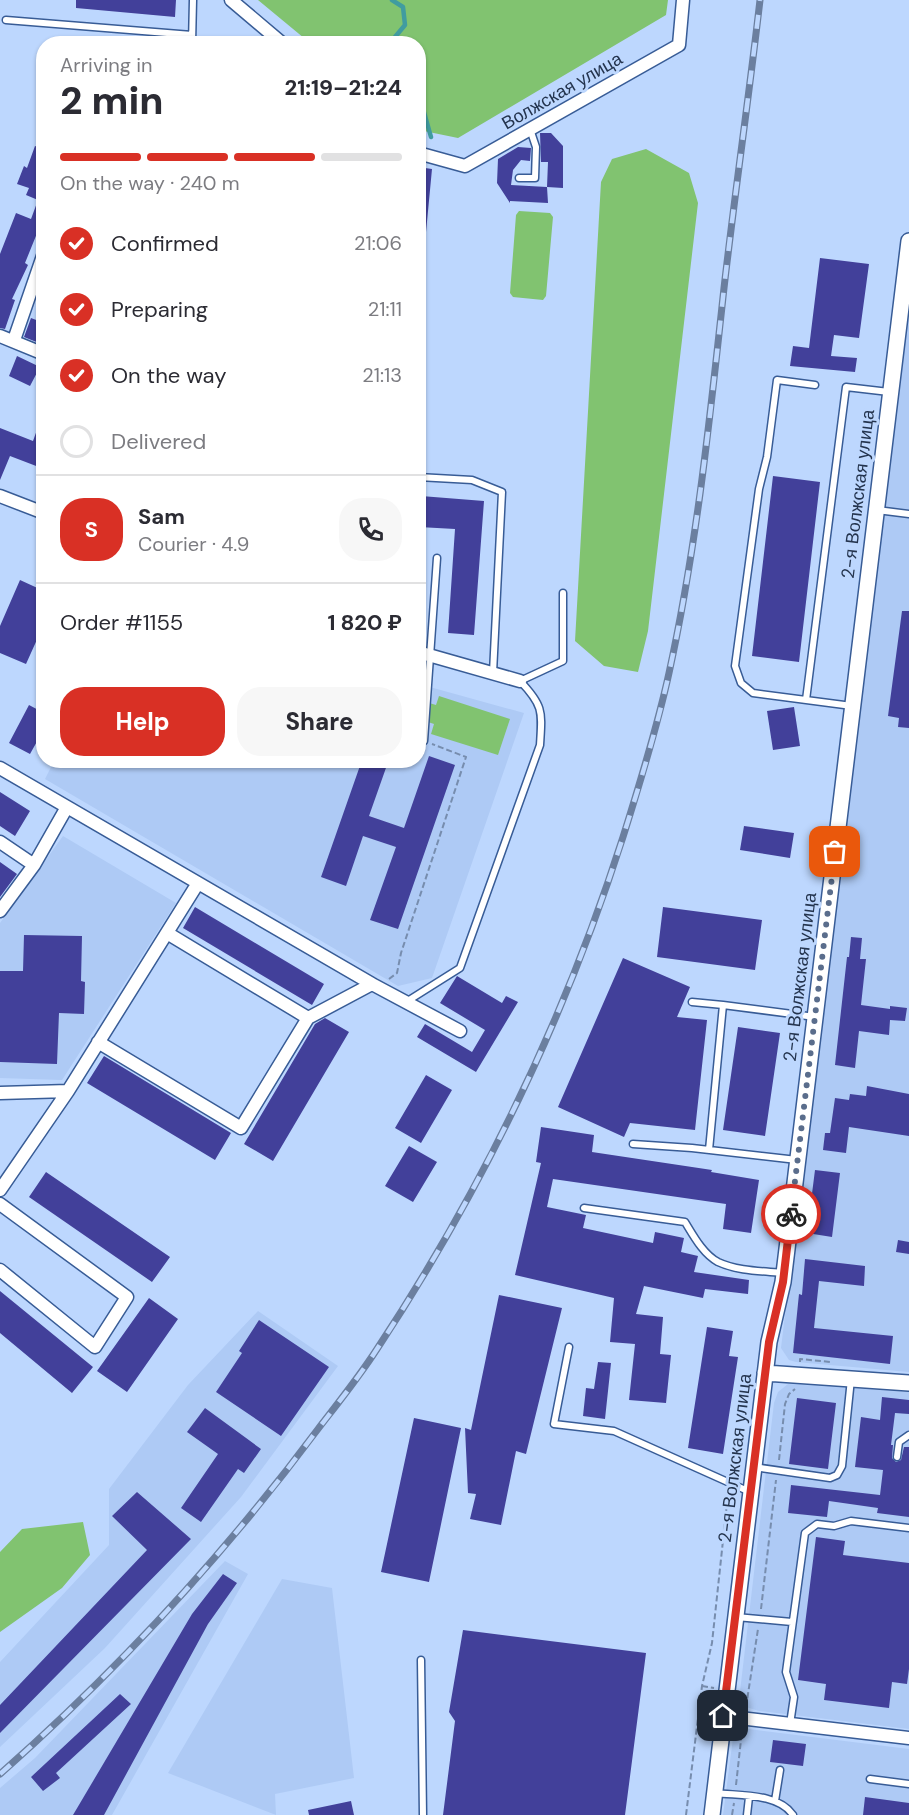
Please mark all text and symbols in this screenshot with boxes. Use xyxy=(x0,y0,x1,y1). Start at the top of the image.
street label: Волжская улица xyxy=(497,46,628,135)
text: Arriving in xyxy=(60,52,152,78)
text: 21:19–21:24 xyxy=(284,73,402,102)
text: 2 min xyxy=(60,75,164,126)
text: On the way · 240 m xyxy=(60,170,240,196)
icon: check xyxy=(60,227,93,260)
text: Confirmed xyxy=(111,229,219,258)
text: 21:06 xyxy=(354,230,402,256)
icon: check xyxy=(60,293,93,326)
text: Preparing xyxy=(111,295,208,324)
text: 21:11 xyxy=(368,296,402,322)
icon: check xyxy=(60,359,93,392)
text: On the way xyxy=(111,361,226,390)
text: 21:13 xyxy=(362,362,402,388)
street label: 2-я Волжская улица xyxy=(836,407,880,580)
text: Delivered xyxy=(111,427,206,456)
button: phone xyxy=(339,498,402,561)
text: Sam xyxy=(138,502,185,531)
text: S xyxy=(85,515,98,544)
text: Courier · 4.9 xyxy=(138,531,249,557)
text: Order #1155 xyxy=(60,608,183,637)
text: 1 820 ₽ xyxy=(327,608,402,637)
button: Help xyxy=(60,687,225,756)
button: Share xyxy=(237,687,402,756)
pin xyxy=(809,826,860,877)
icon: bag xyxy=(818,835,851,868)
street label: 2-я Волжская улица xyxy=(778,890,822,1063)
courier xyxy=(761,1184,821,1244)
icon: bike xyxy=(775,1198,808,1231)
street label: 2-я Волжская улица xyxy=(713,1371,757,1544)
pin xyxy=(697,1690,748,1741)
icon: home xyxy=(706,1699,739,1732)

